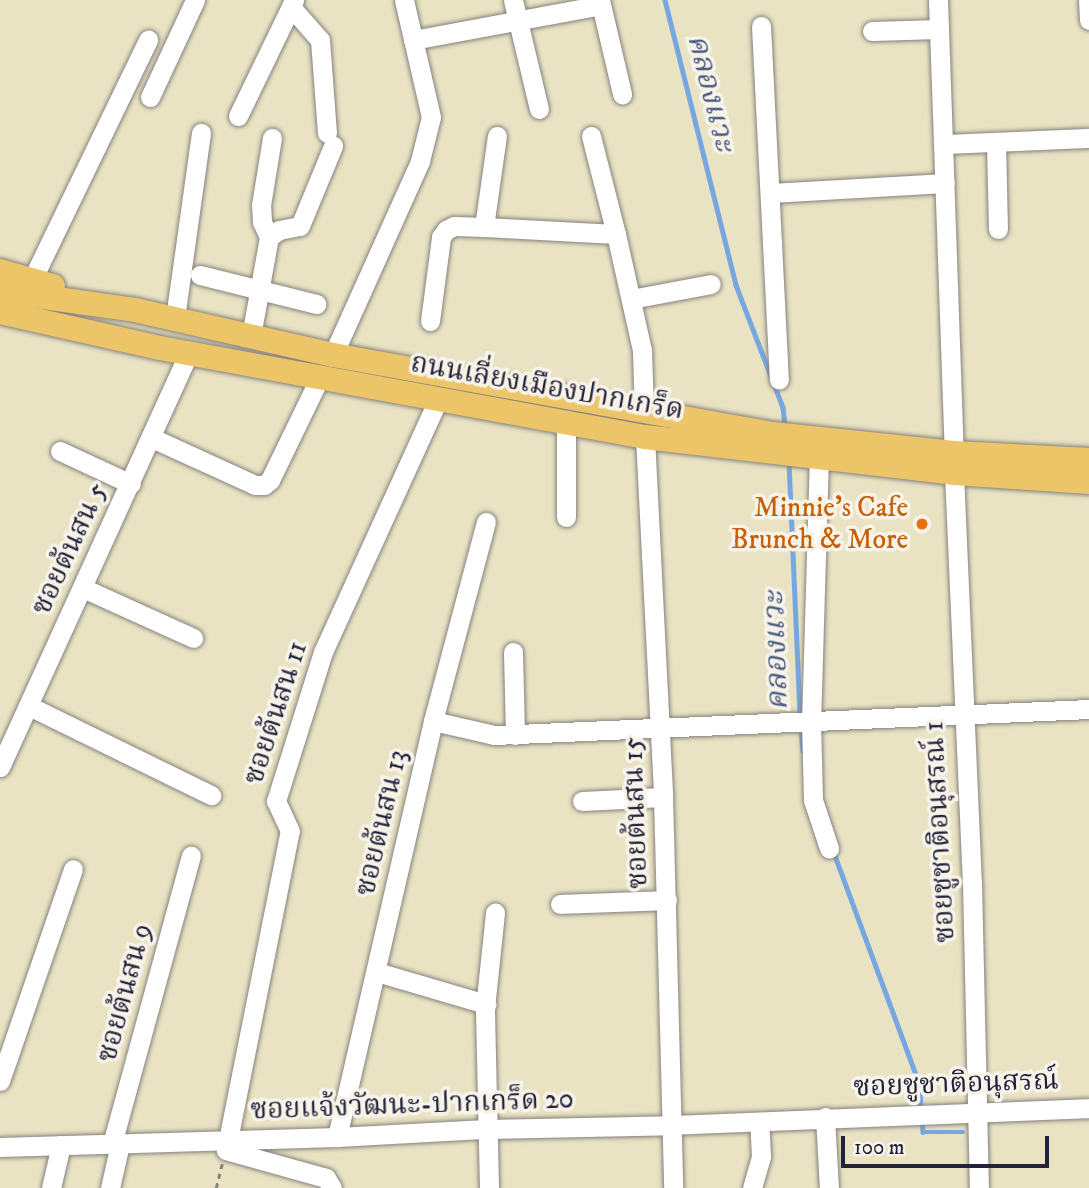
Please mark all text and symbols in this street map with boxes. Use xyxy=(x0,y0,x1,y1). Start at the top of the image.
water label: คลองแวะ xyxy=(678,31,742,155)
street label: ถนนเลี่ยงเมืองปากเกร็ด xyxy=(408,346,686,428)
street label: ซอยต้นสน 5 xyxy=(25,478,115,620)
place label: Minnie's Cafe Brunch & More xyxy=(731,491,908,557)
marker: Minnie's Cafe Brunch & More xyxy=(914,516,930,532)
water label: คลองแวะ xyxy=(757,591,797,711)
street label: ซอยต้นสน 11 xyxy=(237,637,315,789)
street label: ซอยชูชาติอนุสรณ์ 1 xyxy=(917,720,963,944)
street label: ซอยต้นสน 15 xyxy=(617,736,655,890)
street label: ซอยต้นสน 13 xyxy=(349,747,415,899)
street label: ซอยต้นสน 9 xyxy=(90,920,160,1066)
street label: ซอยชูชาติอนุสรณ์ xyxy=(853,1064,1059,1104)
street label: ซอยแจ้งวัฒนะ-ปากเกร็ด 20 xyxy=(250,1083,574,1127)
scale bar xyxy=(844,1122,1052,1166)
text: 100 m xyxy=(854,1135,905,1161)

